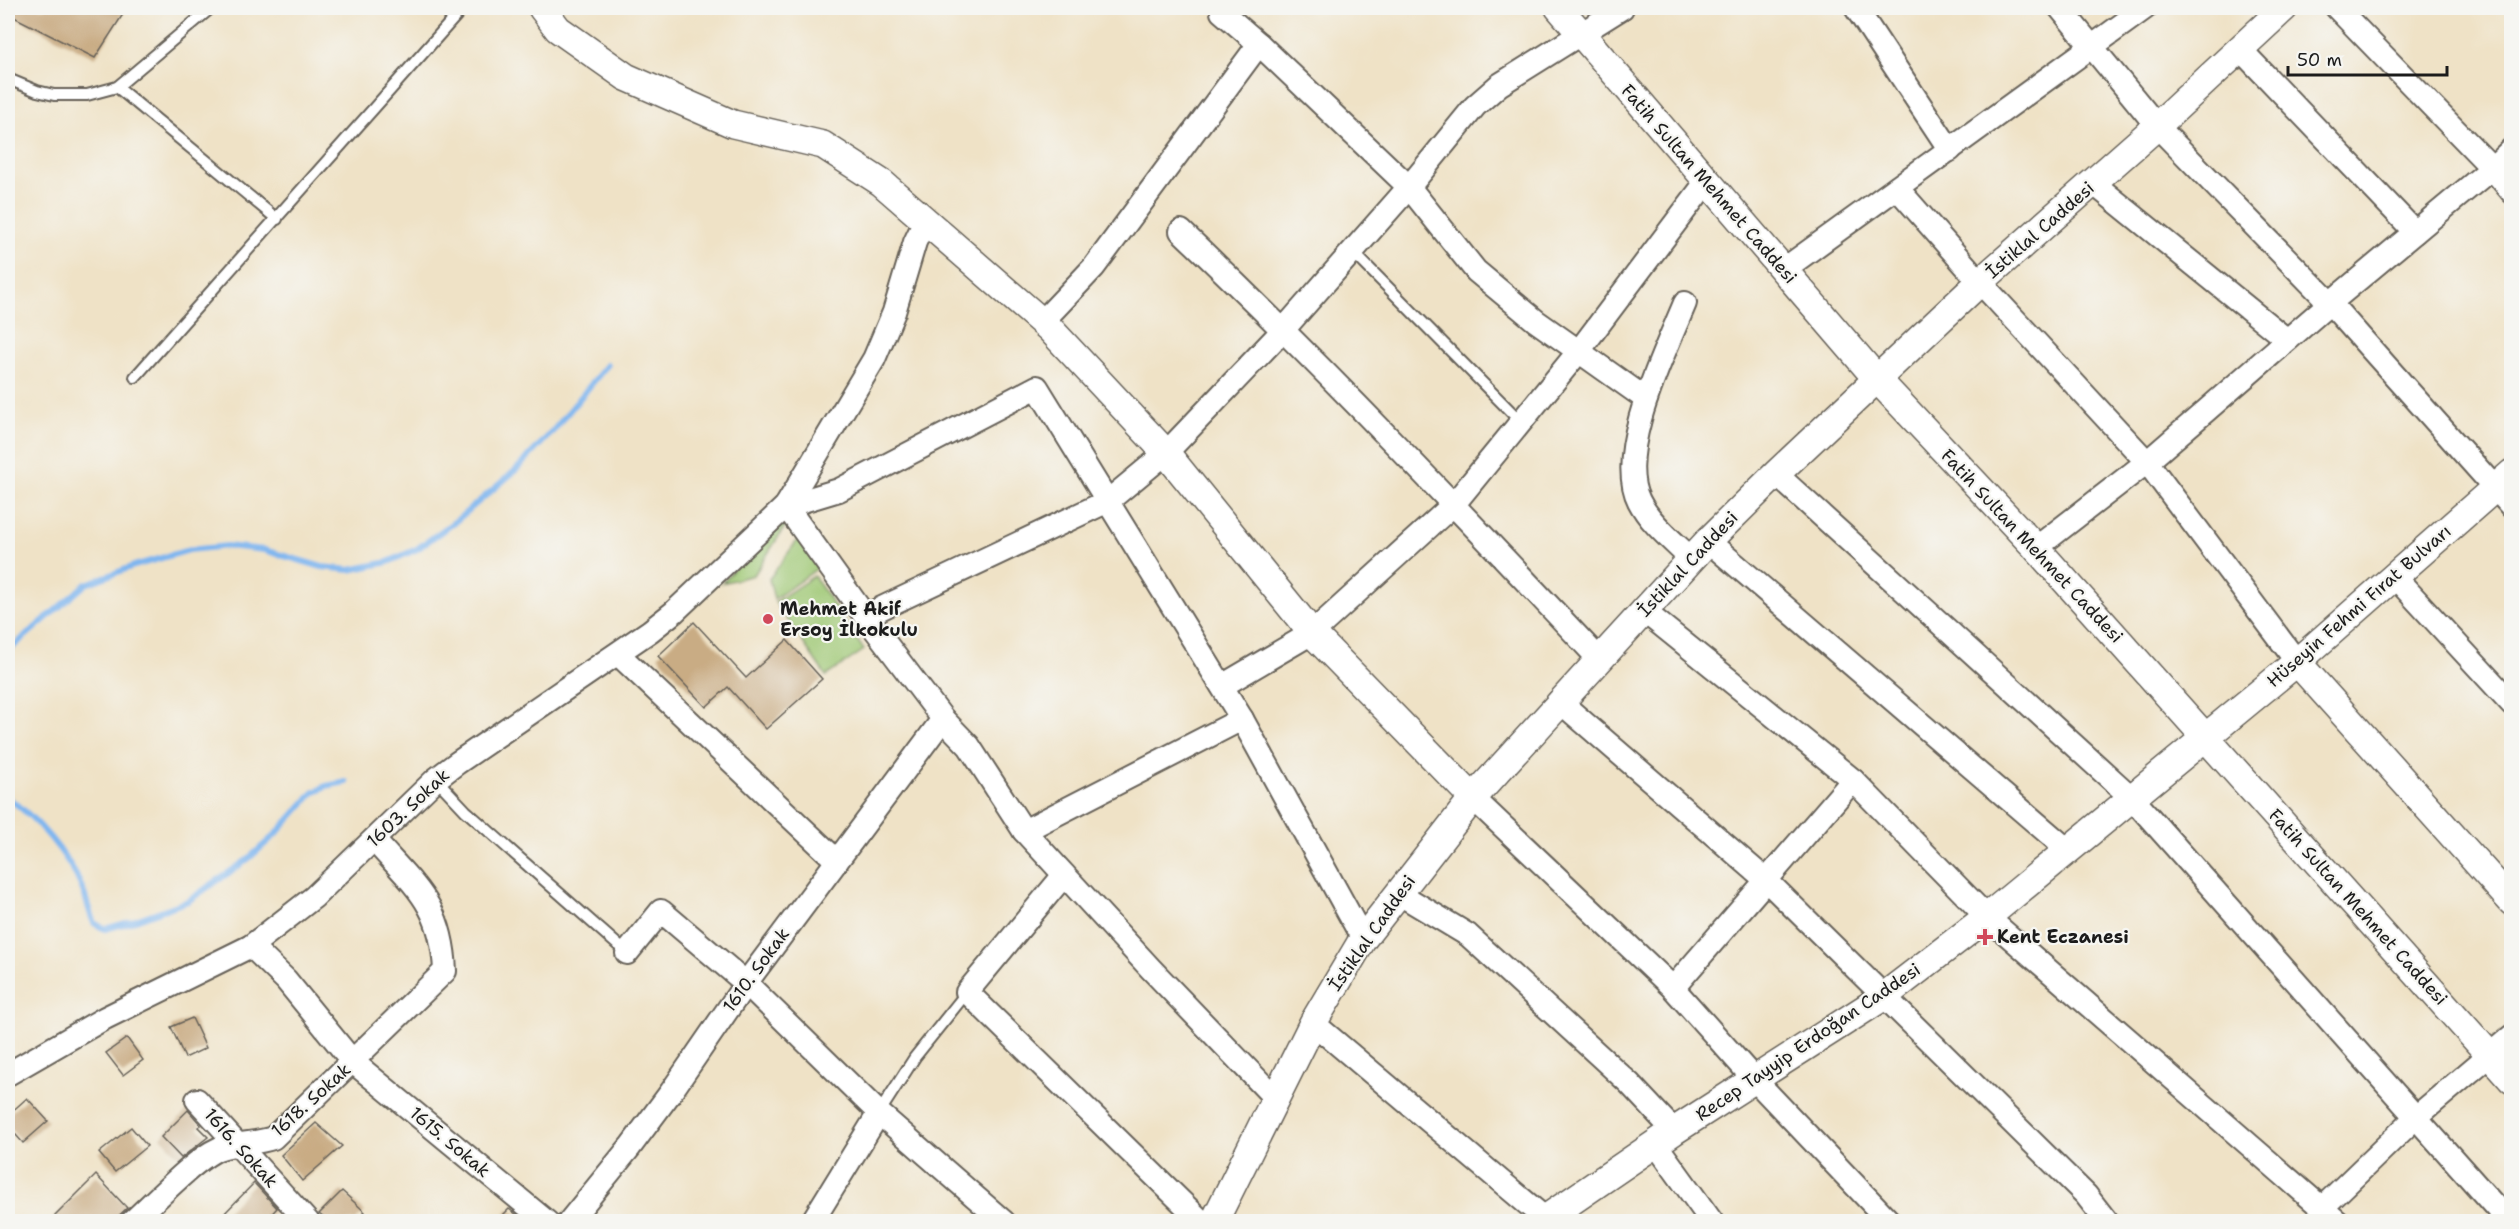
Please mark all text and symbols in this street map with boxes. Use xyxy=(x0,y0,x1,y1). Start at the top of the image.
scale bar xyxy=(2288,39,2447,77)
text: 50 m xyxy=(2297,48,2342,72)
street label: Fatih Sultan Mehmet Caddesi xyxy=(1616,79,1802,289)
street label: İstiklal Caddesi xyxy=(1981,176,2099,284)
street label: Fatih Sultan Mehmet Caddesi xyxy=(1936,444,2128,648)
street label: İstiklal Caddesi xyxy=(1633,506,1743,622)
street label: Hüseyin Fehmi Fırat Bulvarı xyxy=(2262,519,2456,693)
place label: Mehmet Akif Ersoy İlkokulu xyxy=(780,597,918,642)
marker: Mehmet Akif Ersoy İlkokulu xyxy=(761,612,775,626)
street label: 1603. Sokak xyxy=(361,763,455,853)
street label: Fatih Sultan Mehmet Caddesi xyxy=(2263,804,2453,1010)
street label: İstiklal Caddesi xyxy=(1323,870,1421,996)
street label: 1610. Sokak xyxy=(717,923,795,1017)
place label: Kent Eczanesi xyxy=(1997,925,2129,949)
marker: Kent Eczanesi xyxy=(1978,930,1992,944)
street label: Recep Tayyip Erdoğan Caddesi xyxy=(1691,958,1925,1126)
street label: 1618. Sokak xyxy=(266,1058,356,1142)
street label: 1615. Sokak xyxy=(405,1101,495,1183)
street label: 1616. Sokak xyxy=(199,1103,283,1193)

